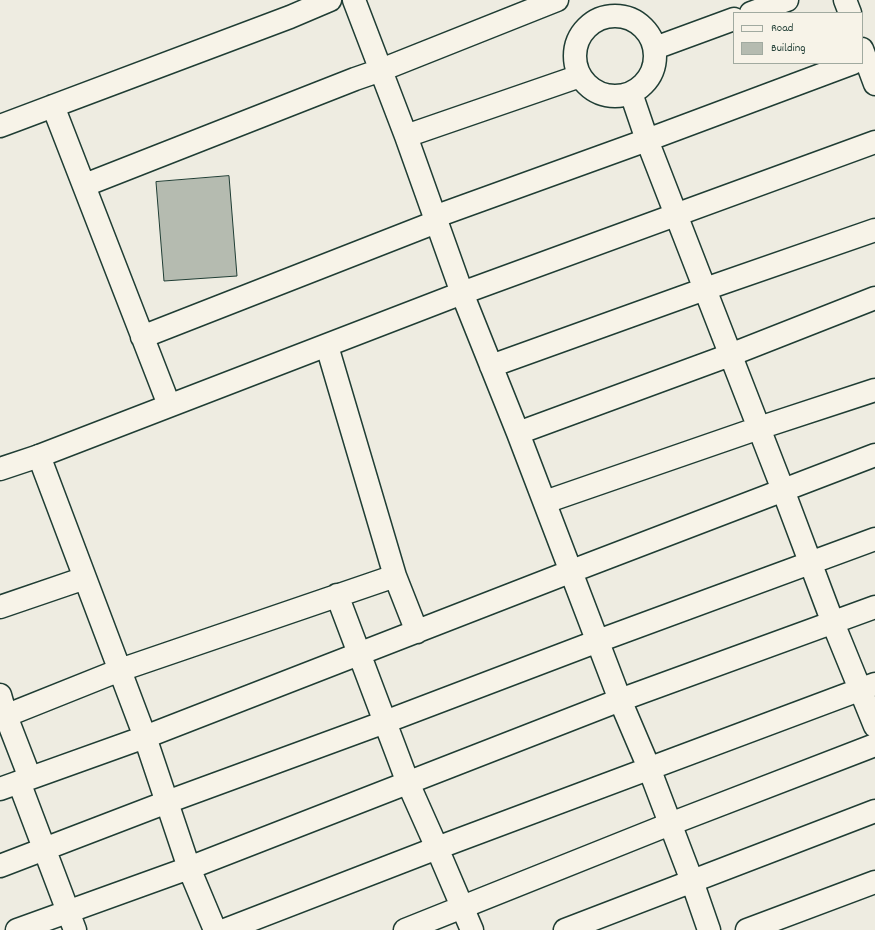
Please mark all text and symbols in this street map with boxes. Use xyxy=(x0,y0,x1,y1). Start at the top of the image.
legend xyxy=(733,12,863,64)
text: Road xyxy=(771,20,793,37)
text: Building xyxy=(771,40,806,57)

